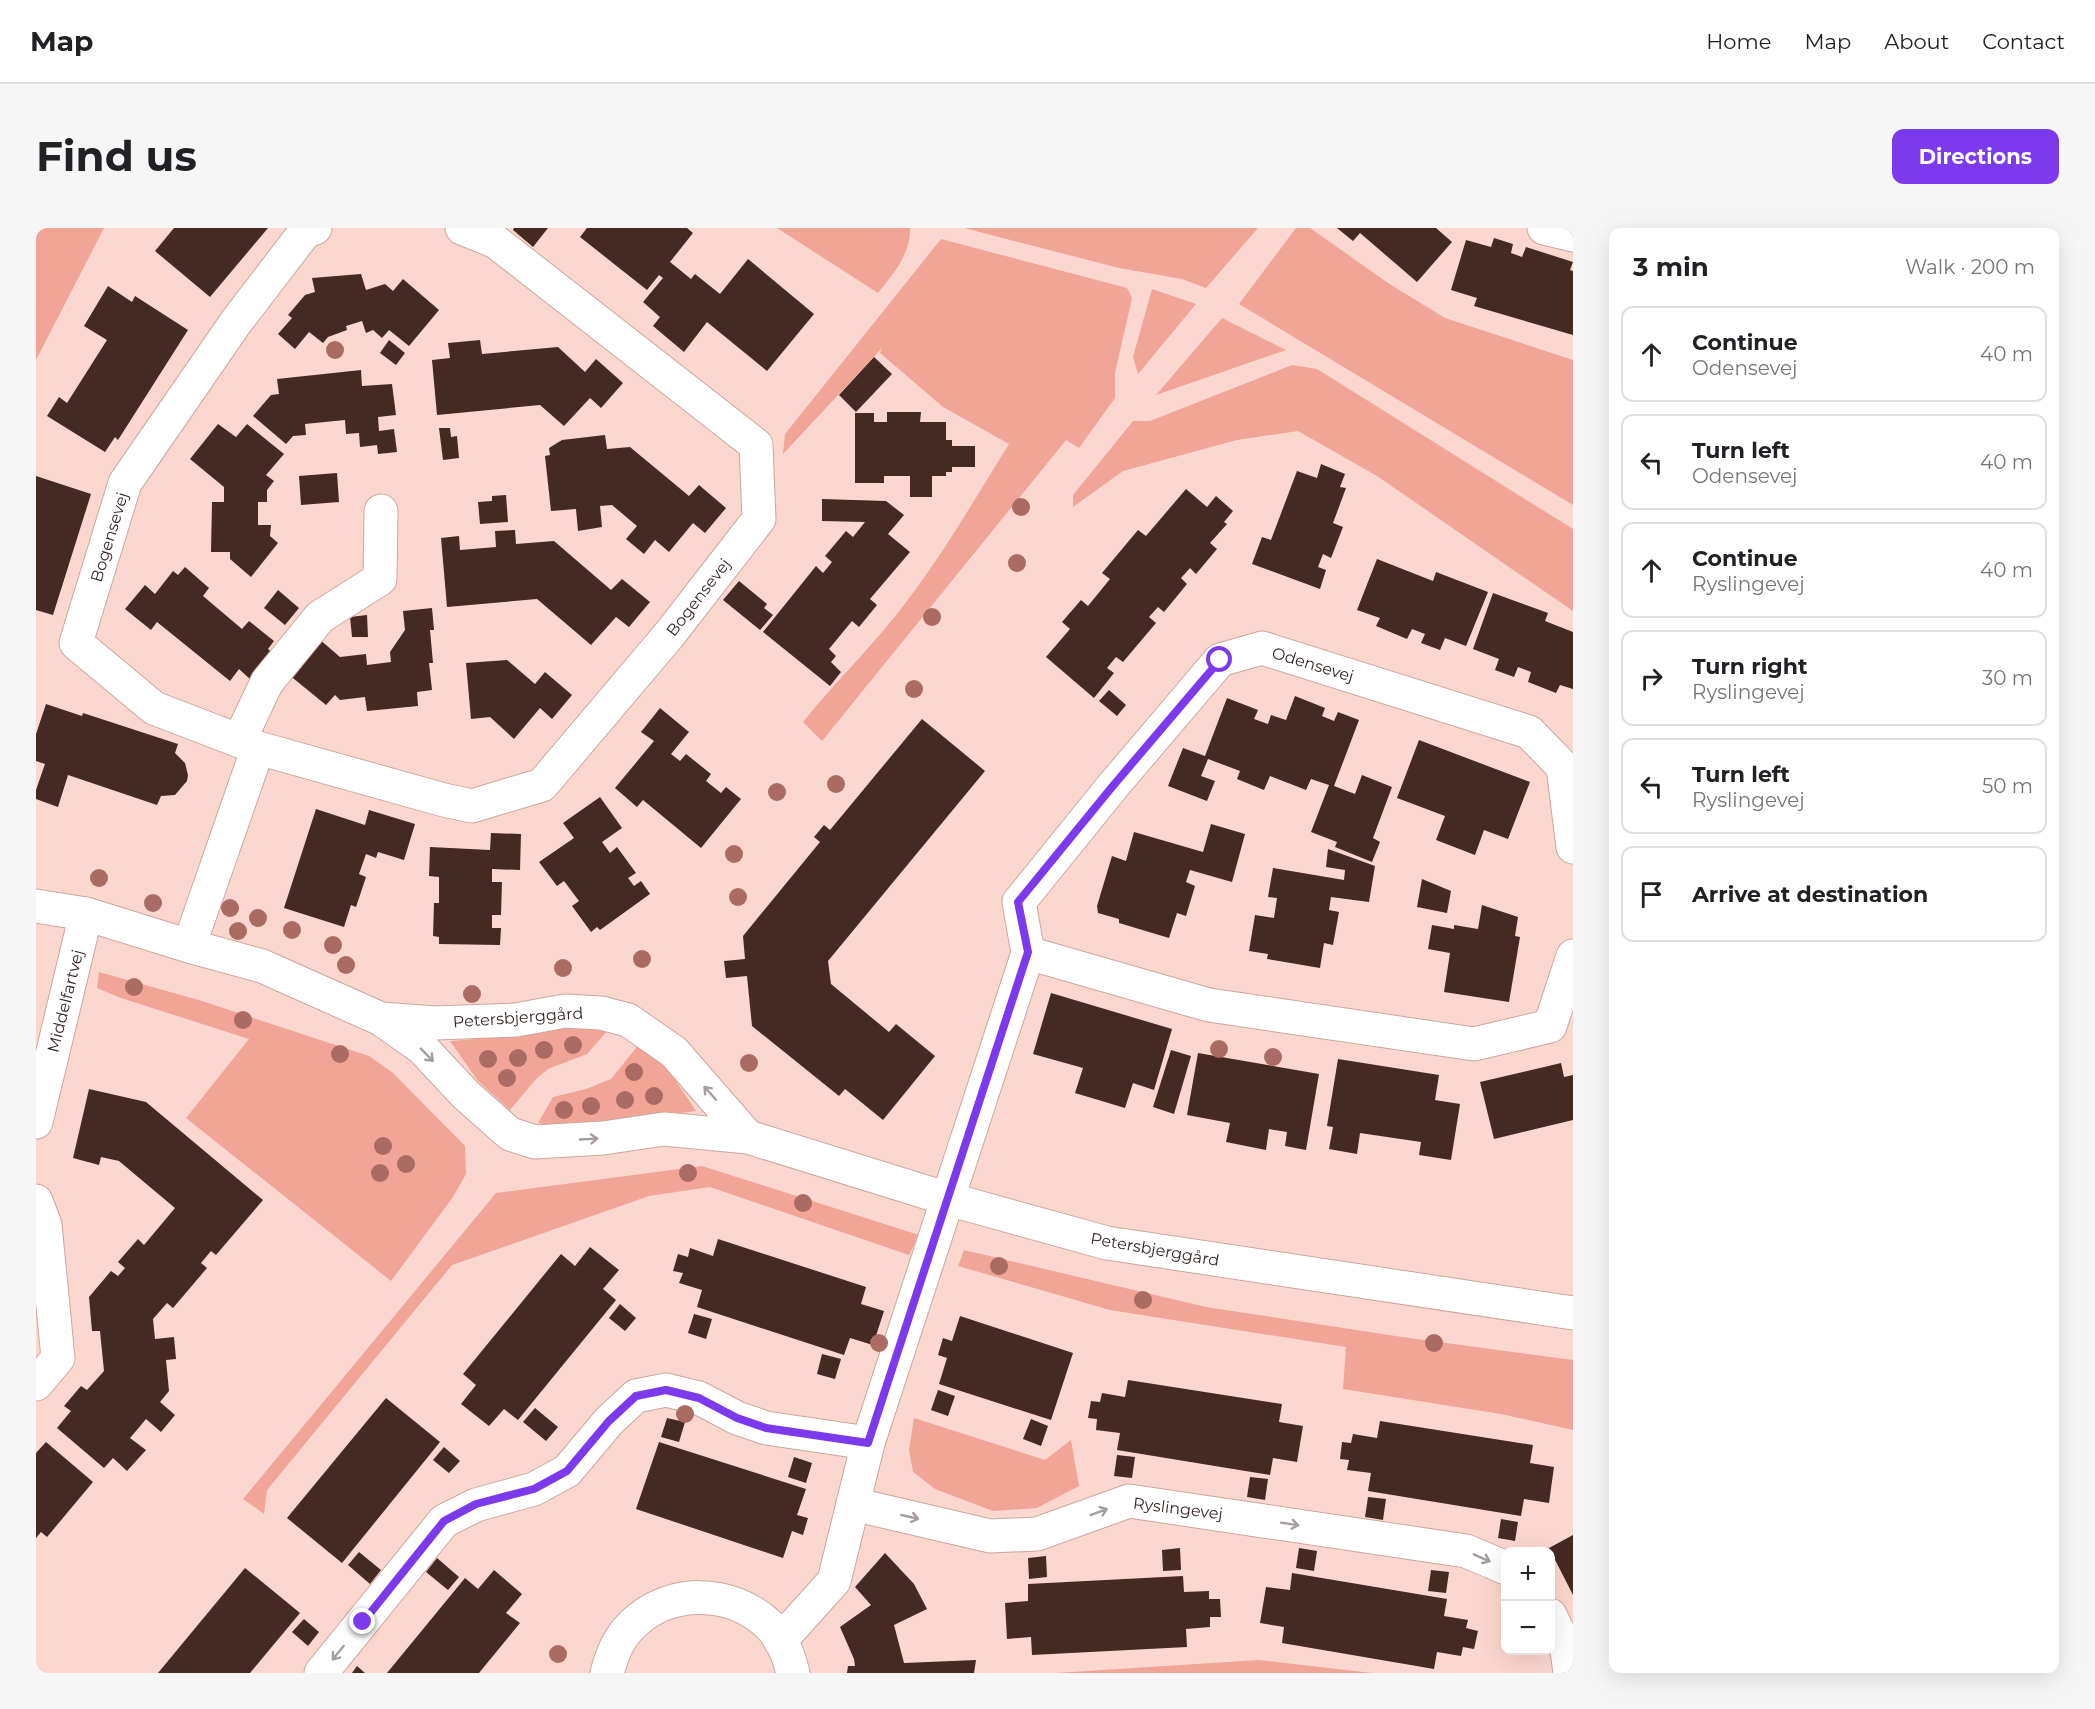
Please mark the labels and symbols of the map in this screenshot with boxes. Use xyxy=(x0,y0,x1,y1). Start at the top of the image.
street label: Bogensevej xyxy=(87,490,132,584)
street label: Bogensevej xyxy=(662,555,735,640)
street label: Odensevej xyxy=(1270,643,1356,686)
route start xyxy=(1206,646,1232,672)
street label: Middelfartvej xyxy=(44,948,87,1055)
street label: Petersbjerggård xyxy=(452,1003,584,1032)
one-way arrow xyxy=(420,1047,435,1062)
one-way arrow xyxy=(703,1085,717,1100)
one-way arrow xyxy=(579,1134,599,1145)
street label: Petersbjerggård xyxy=(1089,1229,1221,1270)
street label: Ryslingevej xyxy=(1132,1494,1224,1523)
one-way arrow xyxy=(1089,1505,1108,1516)
one-way arrow xyxy=(900,1512,919,1524)
one-way arrow xyxy=(1280,1519,1300,1530)
one-way arrow xyxy=(1472,1553,1490,1564)
route end xyxy=(349,1608,375,1634)
one-way arrow xyxy=(331,1645,344,1661)

